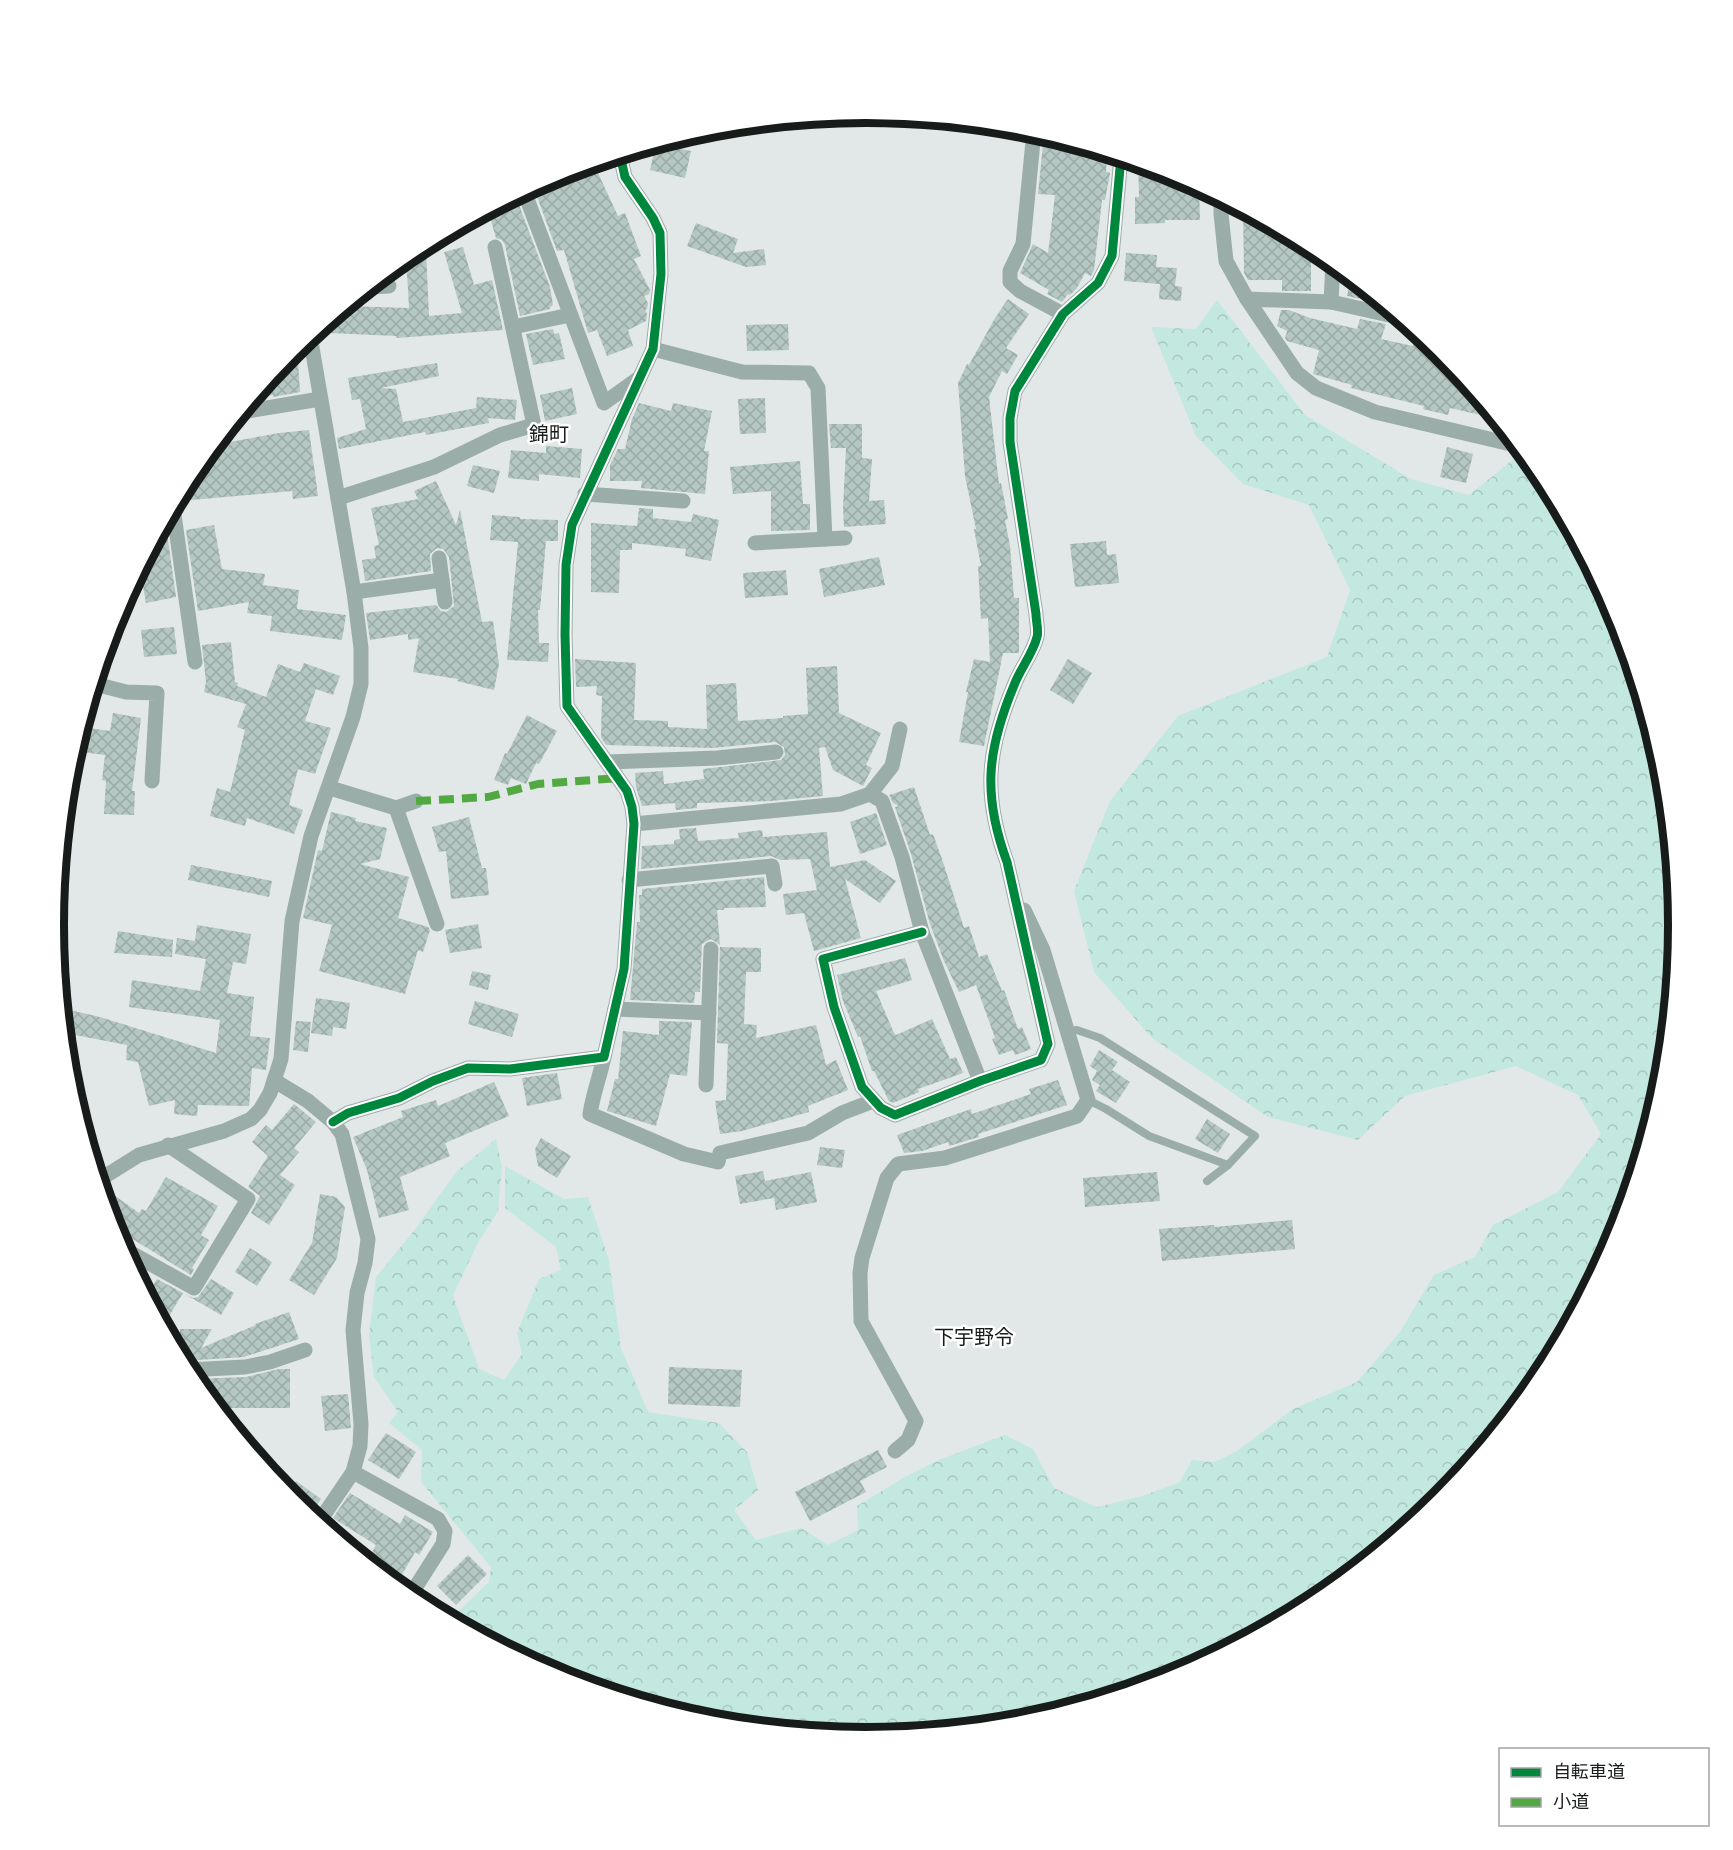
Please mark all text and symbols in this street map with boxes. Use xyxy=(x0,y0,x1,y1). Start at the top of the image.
district label: 錦町 xyxy=(529,420,569,447)
district label: 下宇野令 xyxy=(934,1323,1014,1350)
legend xyxy=(1499,1748,1709,1826)
text: 自転車道 xyxy=(1553,1759,1625,1783)
text: 小道 xyxy=(1553,1789,1589,1813)

